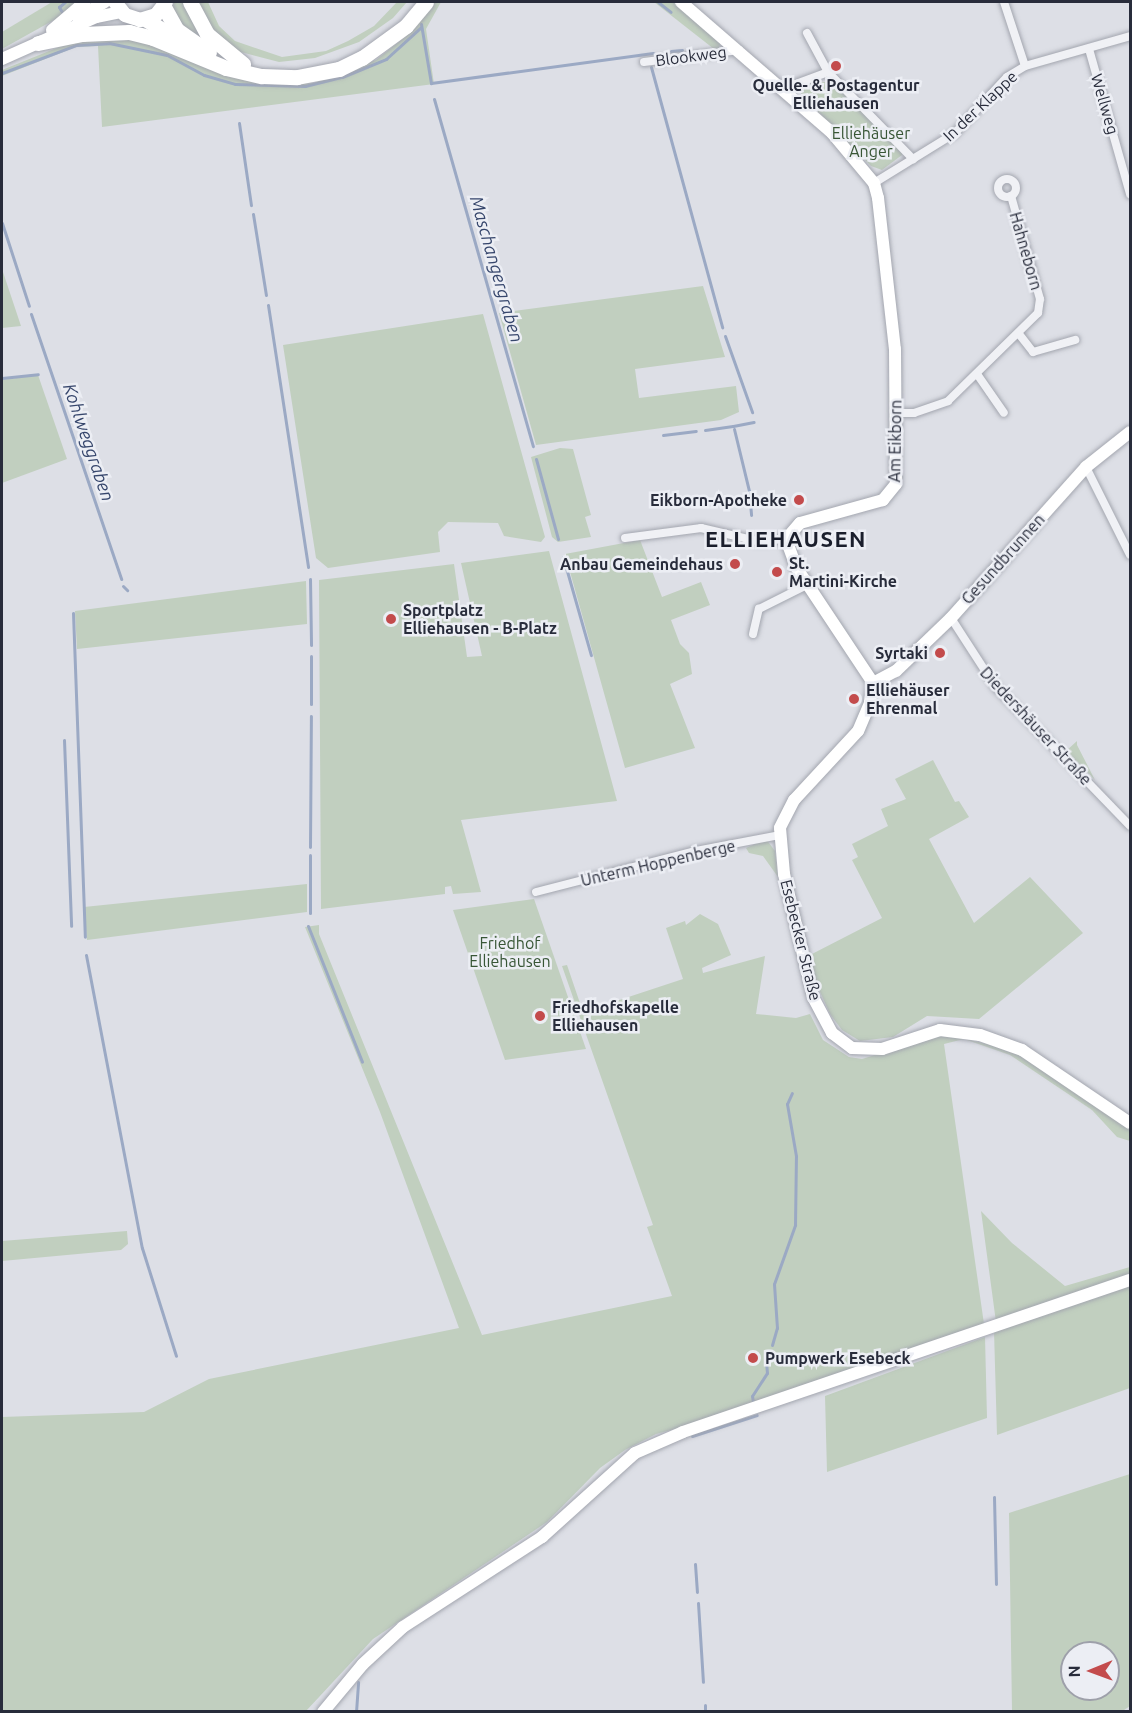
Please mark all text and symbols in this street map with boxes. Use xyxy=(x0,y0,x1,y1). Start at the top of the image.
street label: Blookweg xyxy=(654,42,728,70)
marker: Quelle- & Postagentur Elliehausen xyxy=(829,59,843,73)
street label: In der Klappe xyxy=(939,67,1021,145)
street label: Wellweg xyxy=(1087,71,1123,137)
place label: Quelle- & Postagentur Elliehausen xyxy=(752,75,920,113)
park label: Elliehäuser Anger xyxy=(832,123,910,161)
water label: Maschangergraben xyxy=(466,193,528,345)
street label: Hahneborn xyxy=(1006,210,1046,292)
water label: Kohlweggraben xyxy=(59,380,119,504)
street label: Am Eikborn xyxy=(885,399,905,483)
place label: Eikborn-Apotheke xyxy=(650,490,787,510)
marker: Eikborn-Apotheke xyxy=(792,493,806,507)
street label: Gesundbrunnen xyxy=(957,510,1049,608)
district label: ELLIEHAUSEN xyxy=(705,526,867,552)
place label: St. Martini-Kirche xyxy=(789,553,897,591)
place label: Anbau Gemeindehaus xyxy=(560,554,723,574)
marker: Anbau Gemeindehaus xyxy=(728,557,742,571)
marker: St. Martini-Kirche xyxy=(770,565,784,579)
place label: Sportplatz Elliehausen - B-Platz xyxy=(403,600,557,638)
marker: Sportplatz Elliehausen - B-Platz xyxy=(384,612,398,626)
place label: Syrtaki xyxy=(875,643,928,663)
marker: Syrtaki xyxy=(933,646,947,660)
street label: Diedershäuser Straße xyxy=(976,663,1096,789)
place label: Elliehäuser Ehrenmal xyxy=(866,680,950,718)
marker: Elliehäuser Ehrenmal xyxy=(847,692,861,706)
street label: Unterm Hoppenberge xyxy=(579,836,737,890)
street label: Esebecker Straße xyxy=(777,877,825,1003)
park label: Friedhof Elliehausen xyxy=(469,933,551,971)
place label: Friedhofskapelle Elliehausen xyxy=(552,997,679,1035)
marker: Friedhofskapelle Elliehausen xyxy=(533,1009,547,1023)
place label: Pumpwerk Esebeck xyxy=(765,1348,911,1368)
marker: Pumpwerk Esebeck xyxy=(746,1351,760,1365)
north arrow xyxy=(1060,1641,1120,1701)
text: N xyxy=(1065,1665,1083,1677)

